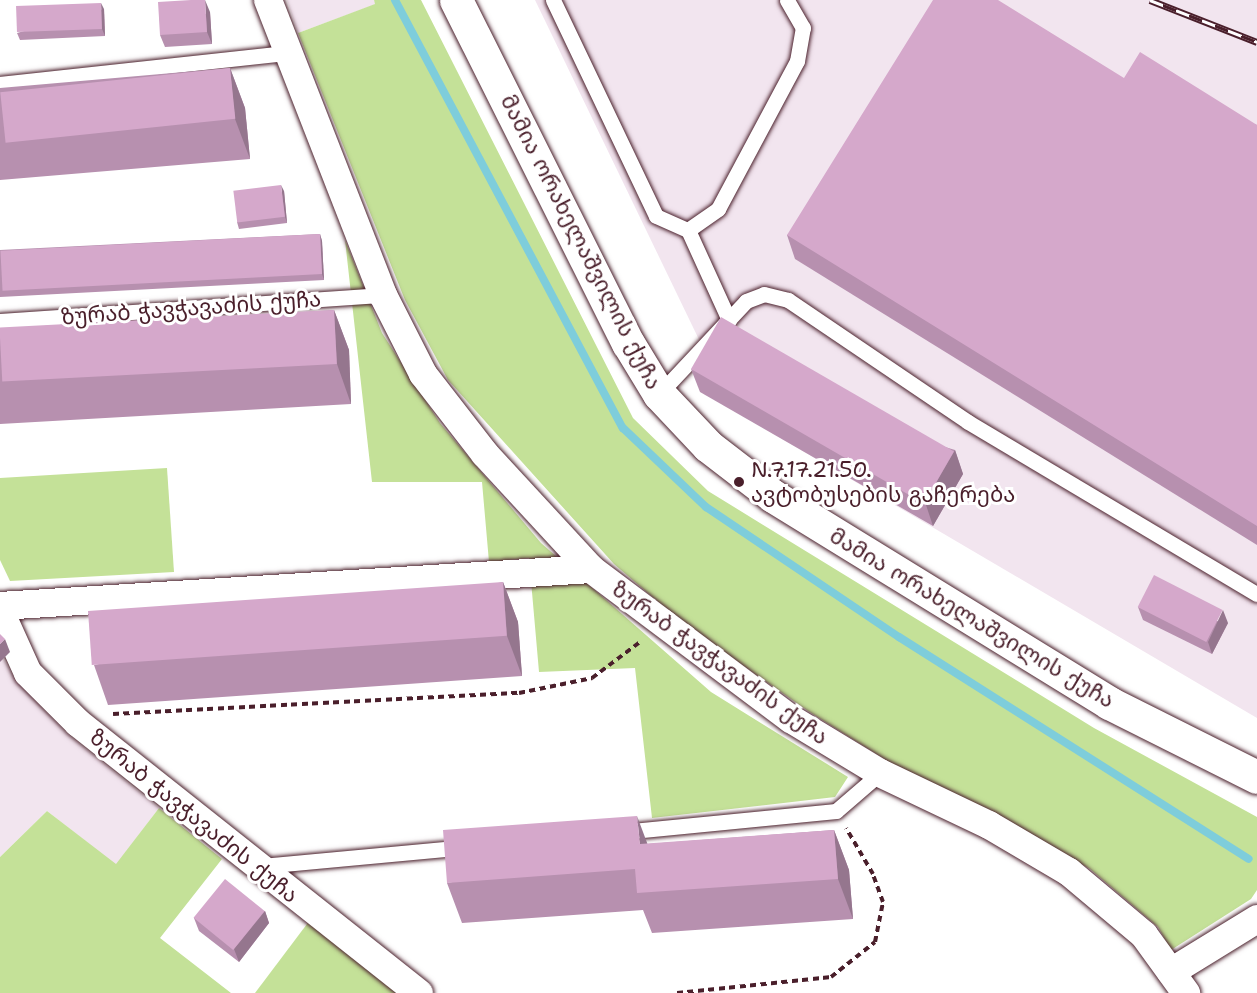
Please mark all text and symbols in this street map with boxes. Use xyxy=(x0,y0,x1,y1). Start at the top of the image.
street label: მამია ორახელაშვილის ქუჩა xyxy=(495,90,667,394)
street label: ზურაბ ჭავჭავაძის ქუჩა xyxy=(60,286,322,330)
place label: N.7.17.21.50. ავტობუსების გაჩერება xyxy=(751,456,1015,508)
marker: N.7.17.21.50. ავტობუსების გაჩერება xyxy=(732,475,746,489)
street label: მამია ორახელაშვილის ქუჩა xyxy=(825,522,1119,714)
street label: ზურაბ ჭავჭავაძის ქუჩა xyxy=(607,576,833,750)
street label: ზურაბ ჭავჭავაძის ქუჩა xyxy=(84,724,304,908)

